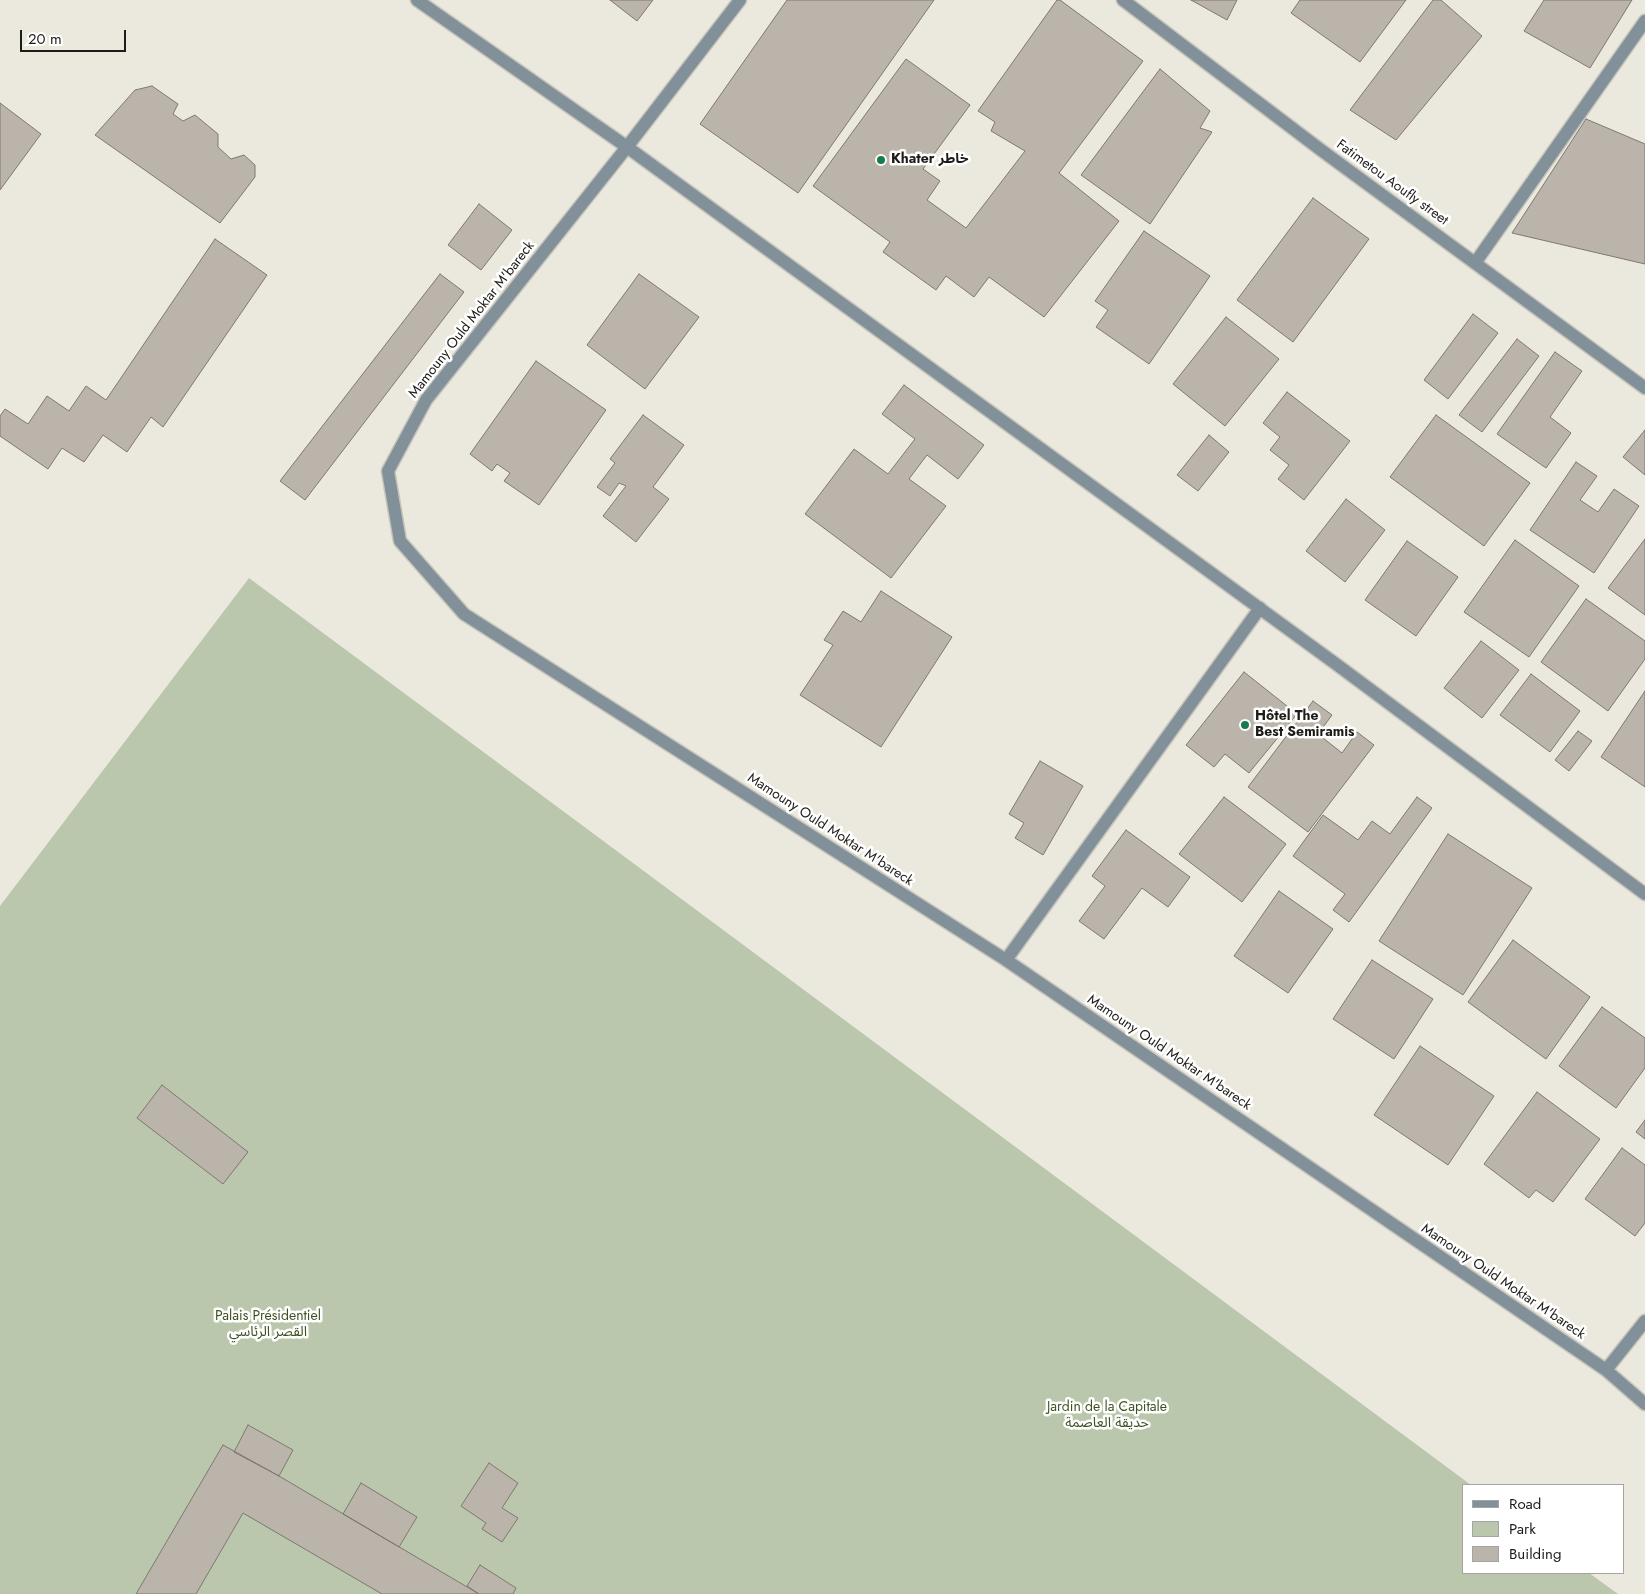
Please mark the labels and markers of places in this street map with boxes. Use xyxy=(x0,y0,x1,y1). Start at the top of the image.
place label: Khater خاطر xyxy=(891,152,969,168)
marker: Khater خاطر xyxy=(875,154,887,166)
place label: Hôtel The Best Semiramis xyxy=(1255,709,1354,742)
marker: Hôtel The Best Semiramis xyxy=(1239,719,1251,731)

